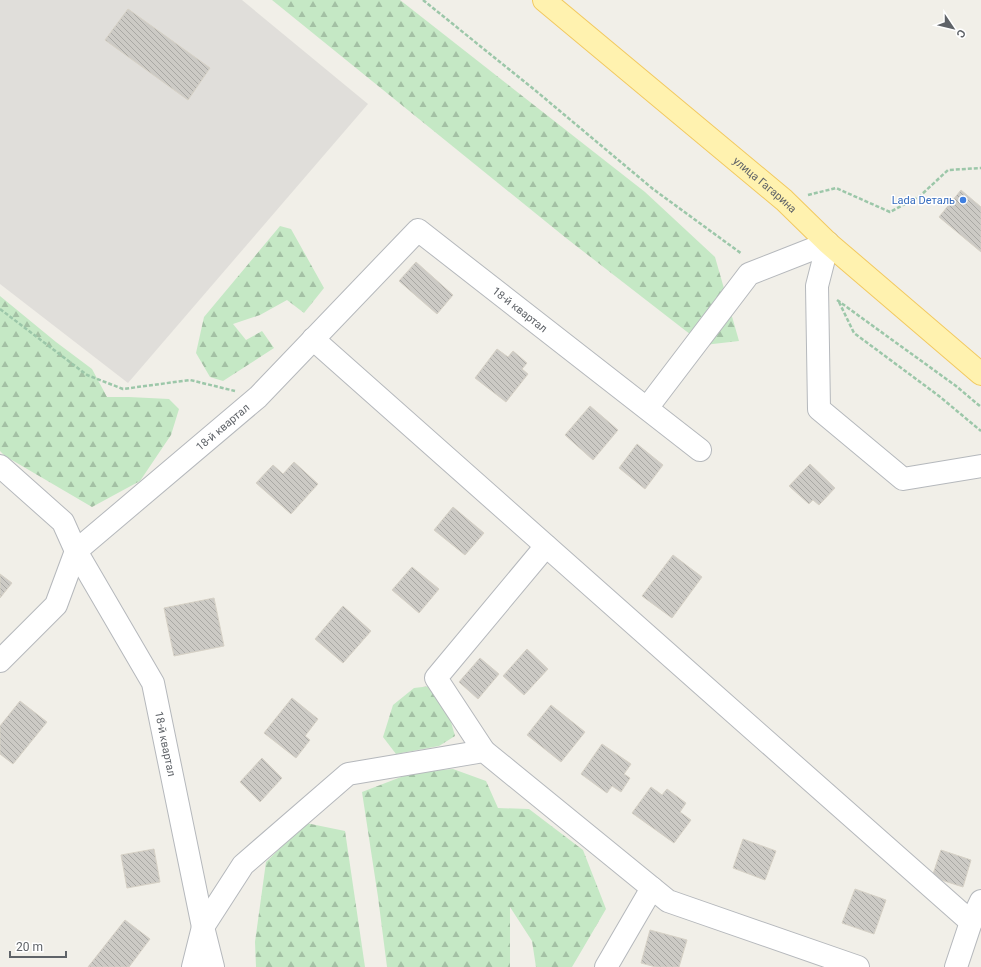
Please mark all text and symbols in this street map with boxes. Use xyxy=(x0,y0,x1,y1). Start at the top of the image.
north arrow xyxy=(933,8,973,48)
text: С xyxy=(953,27,968,40)
street label: улица Гагарина xyxy=(731,154,799,215)
place label: Lada Dеталь xyxy=(892,194,955,207)
marker: Lada Dеталь xyxy=(958,195,968,205)
street label: 18-й квартал xyxy=(490,284,550,335)
street label: 18-й квартал xyxy=(193,401,252,453)
street label: 18-й квартал xyxy=(152,710,178,778)
scale bar xyxy=(10,933,66,959)
text: 20 m xyxy=(16,940,43,954)

